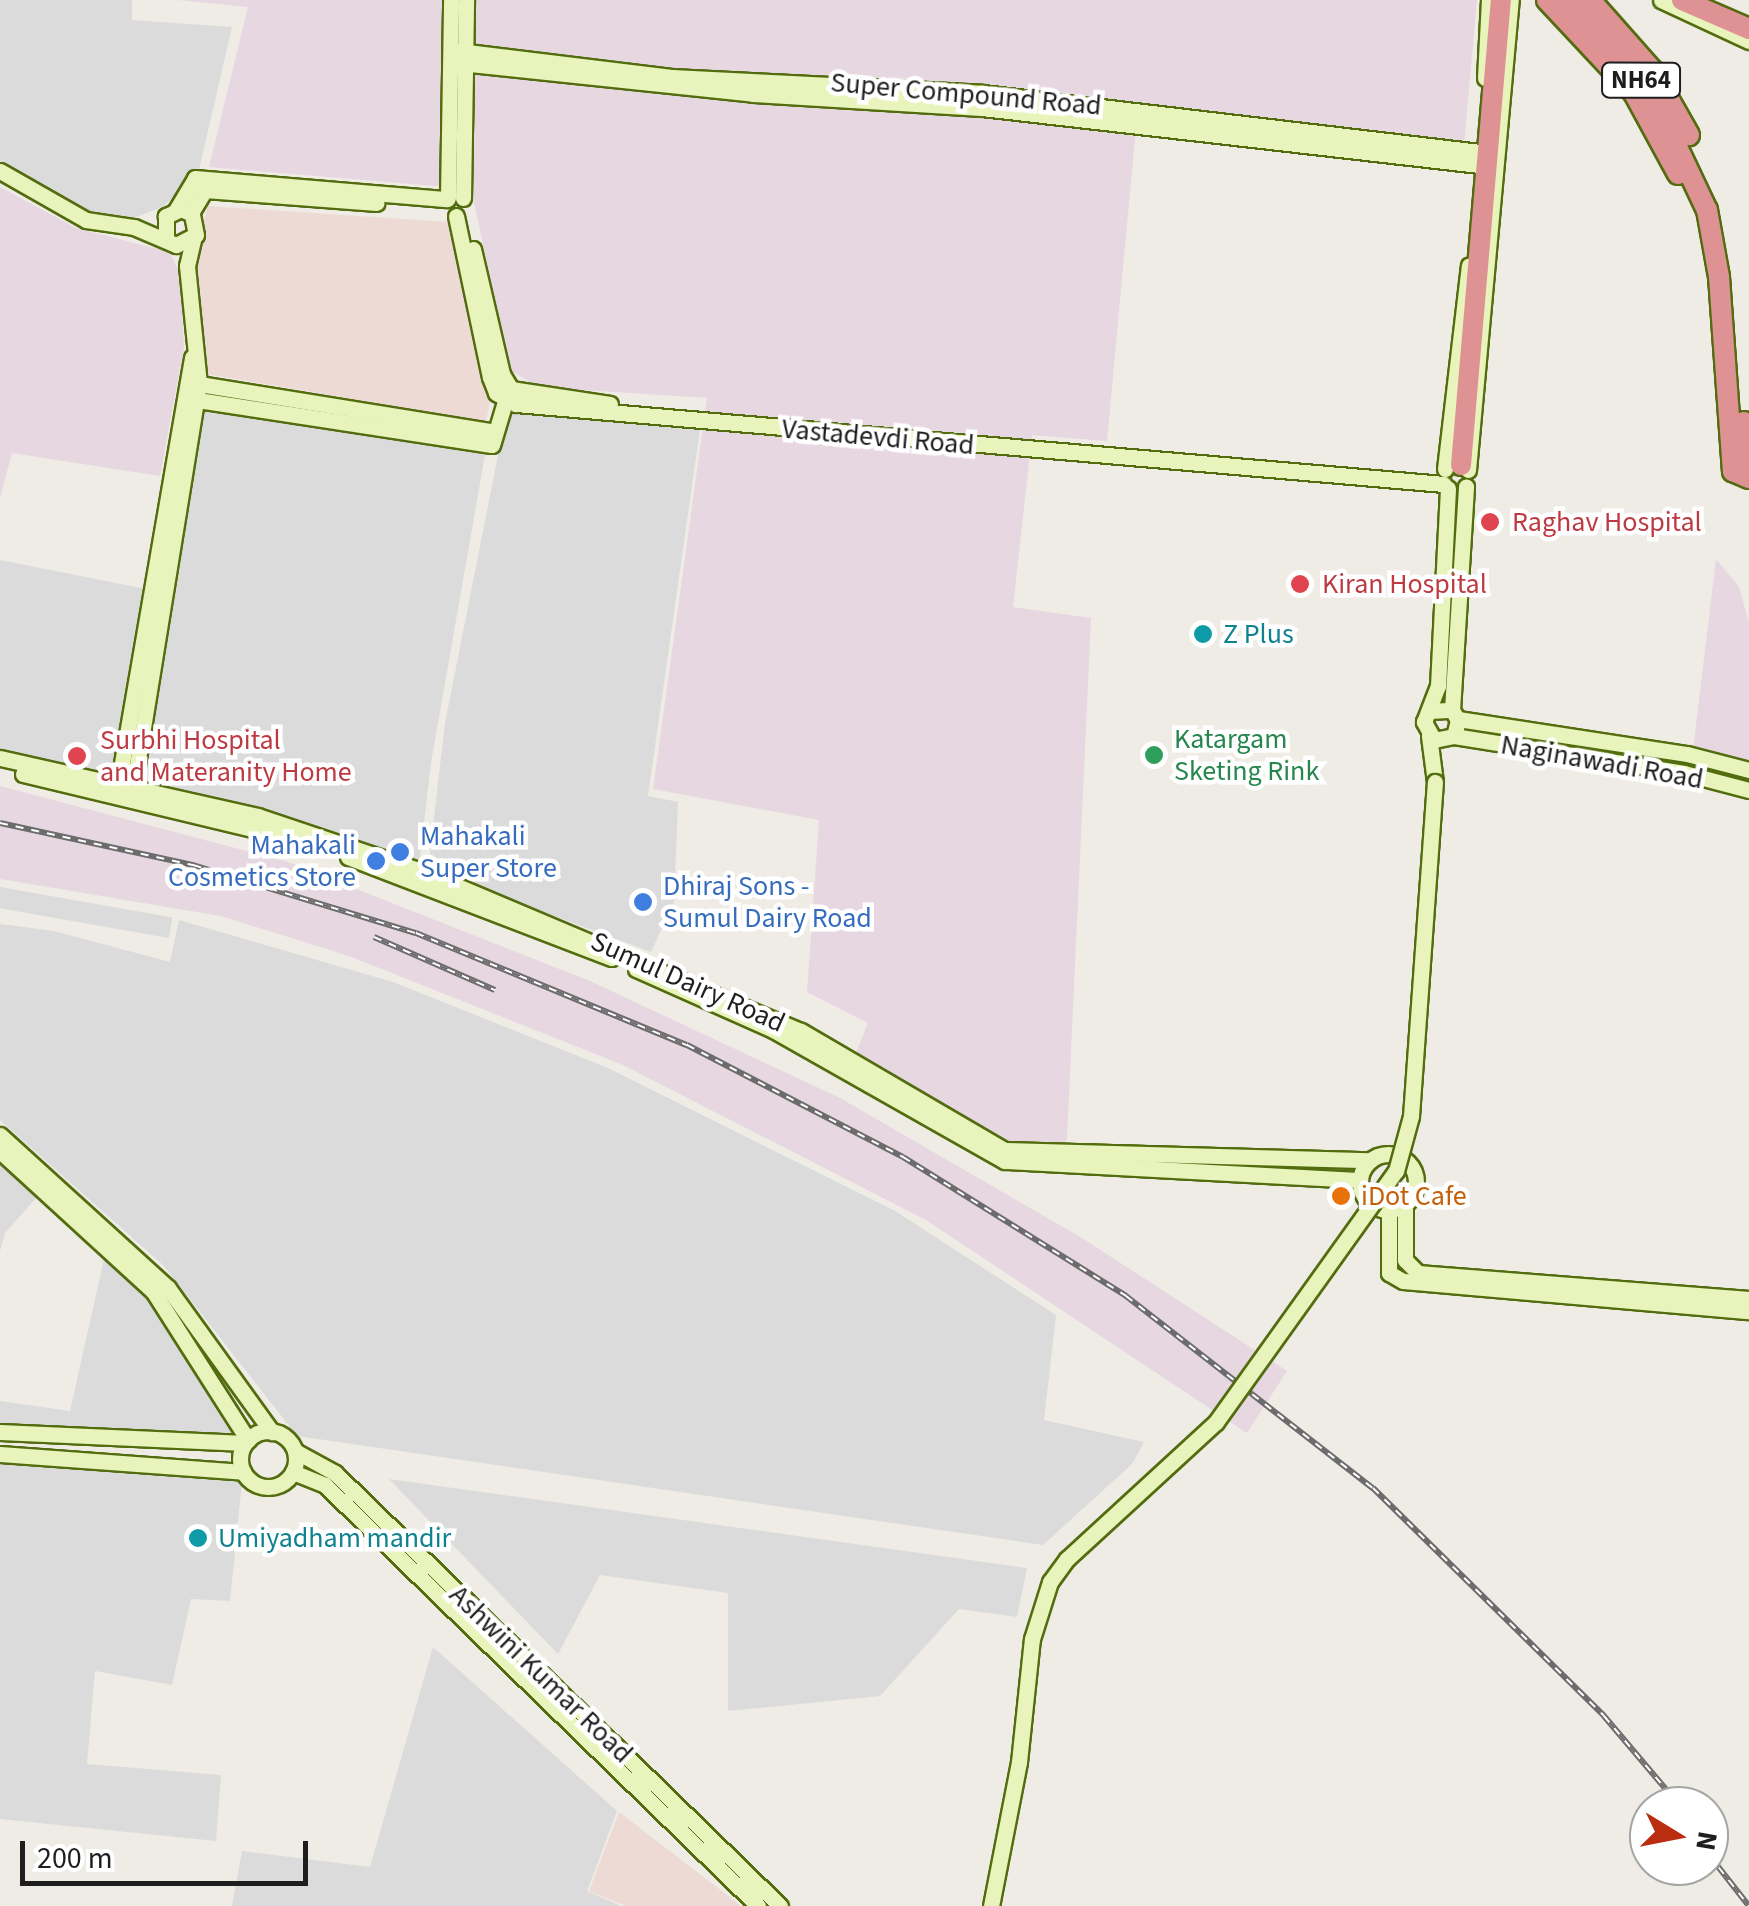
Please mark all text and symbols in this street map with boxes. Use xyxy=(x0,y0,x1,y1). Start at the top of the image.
road number: NH64 xyxy=(1601,60,1681,100)
street label: Super Compound Road xyxy=(829,65,1103,123)
street label: Vastadevdi Road xyxy=(781,412,975,462)
place label: Raghav Hospital xyxy=(1512,505,1702,539)
marker: Raghav Hospital xyxy=(1477,509,1503,535)
place label: Kiran Hospital xyxy=(1322,567,1487,601)
marker: Kiran Hospital xyxy=(1287,571,1313,597)
place label: Z Plus xyxy=(1223,617,1294,651)
marker: Z Plus xyxy=(1192,623,1214,645)
place label: Katargam Sketing Rink xyxy=(1174,722,1319,788)
place label: Surbhi Hospital and Materanity Home xyxy=(100,723,352,789)
street label: Naginawadi Road xyxy=(1498,728,1706,796)
marker: Surbhi Hospital and Materanity Home xyxy=(64,743,90,769)
marker: Katargam Sketing Rink xyxy=(1143,744,1165,766)
place label: Mahakali Super Store xyxy=(420,819,557,885)
place label: Mahakali Cosmetics Store xyxy=(168,828,356,894)
marker: Mahakali Super Store xyxy=(389,841,411,863)
marker: Mahakali Cosmetics Store xyxy=(365,850,387,872)
place label: Dhiraj Sons - Sumul Dairy Road xyxy=(663,869,872,935)
marker: Dhiraj Sons - Sumul Dairy Road xyxy=(632,891,654,913)
street label: Sumul Dairy Road xyxy=(586,924,790,1040)
place label: iDot Cafe xyxy=(1361,1179,1467,1213)
marker: iDot Cafe xyxy=(1330,1185,1352,1207)
place label: Umiyadham mandir xyxy=(218,1521,451,1555)
marker: Umiyadham mandir xyxy=(187,1527,209,1549)
street label: Ashwini Kumar Road xyxy=(442,1578,640,1770)
north arrow xyxy=(1629,1786,1729,1886)
scale bar xyxy=(25,1821,312,1883)
text: N xyxy=(1685,1828,1728,1854)
text: 200 m xyxy=(37,1837,113,1880)

